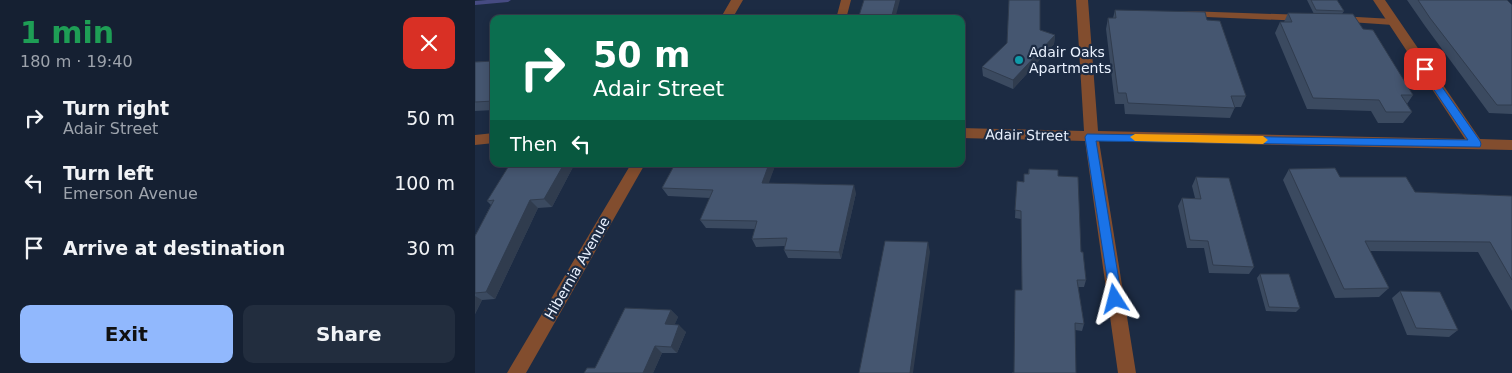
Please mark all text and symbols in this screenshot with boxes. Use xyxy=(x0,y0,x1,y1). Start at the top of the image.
text: 1 min xyxy=(20,15,114,50)
button: close xyxy=(403,17,455,69)
icon: right xyxy=(510,35,575,100)
text: 50 m xyxy=(593,35,690,75)
place label: Adair Oaks Apartments xyxy=(1029,44,1111,76)
pin xyxy=(1404,48,1446,90)
text: 180 m · 19:40 xyxy=(20,52,133,71)
marker: Adair Oaks Apartments xyxy=(1013,54,1025,66)
icon: arrive xyxy=(1411,55,1439,83)
text: Adair Street xyxy=(593,76,724,101)
text: Turn right xyxy=(63,97,169,119)
icon: right xyxy=(20,104,48,132)
text: 50 m xyxy=(406,107,455,129)
text: Adair Street xyxy=(63,119,158,138)
street label: Adair Street xyxy=(985,126,1069,144)
icon: left xyxy=(567,130,595,158)
text: Then xyxy=(510,133,557,155)
text: Turn left xyxy=(63,162,154,184)
icon: left xyxy=(20,169,48,197)
text: 100 m xyxy=(394,172,455,194)
text: Emerson Avenue xyxy=(63,184,198,203)
street label: Hibernia Avenue xyxy=(541,214,613,322)
icon: arrive xyxy=(20,234,48,262)
text: Arrive at destination xyxy=(63,237,285,259)
text: 30 m xyxy=(406,237,455,259)
position arrow xyxy=(1088,272,1140,324)
button: Exit xyxy=(20,305,233,363)
button: Share xyxy=(243,305,455,363)

